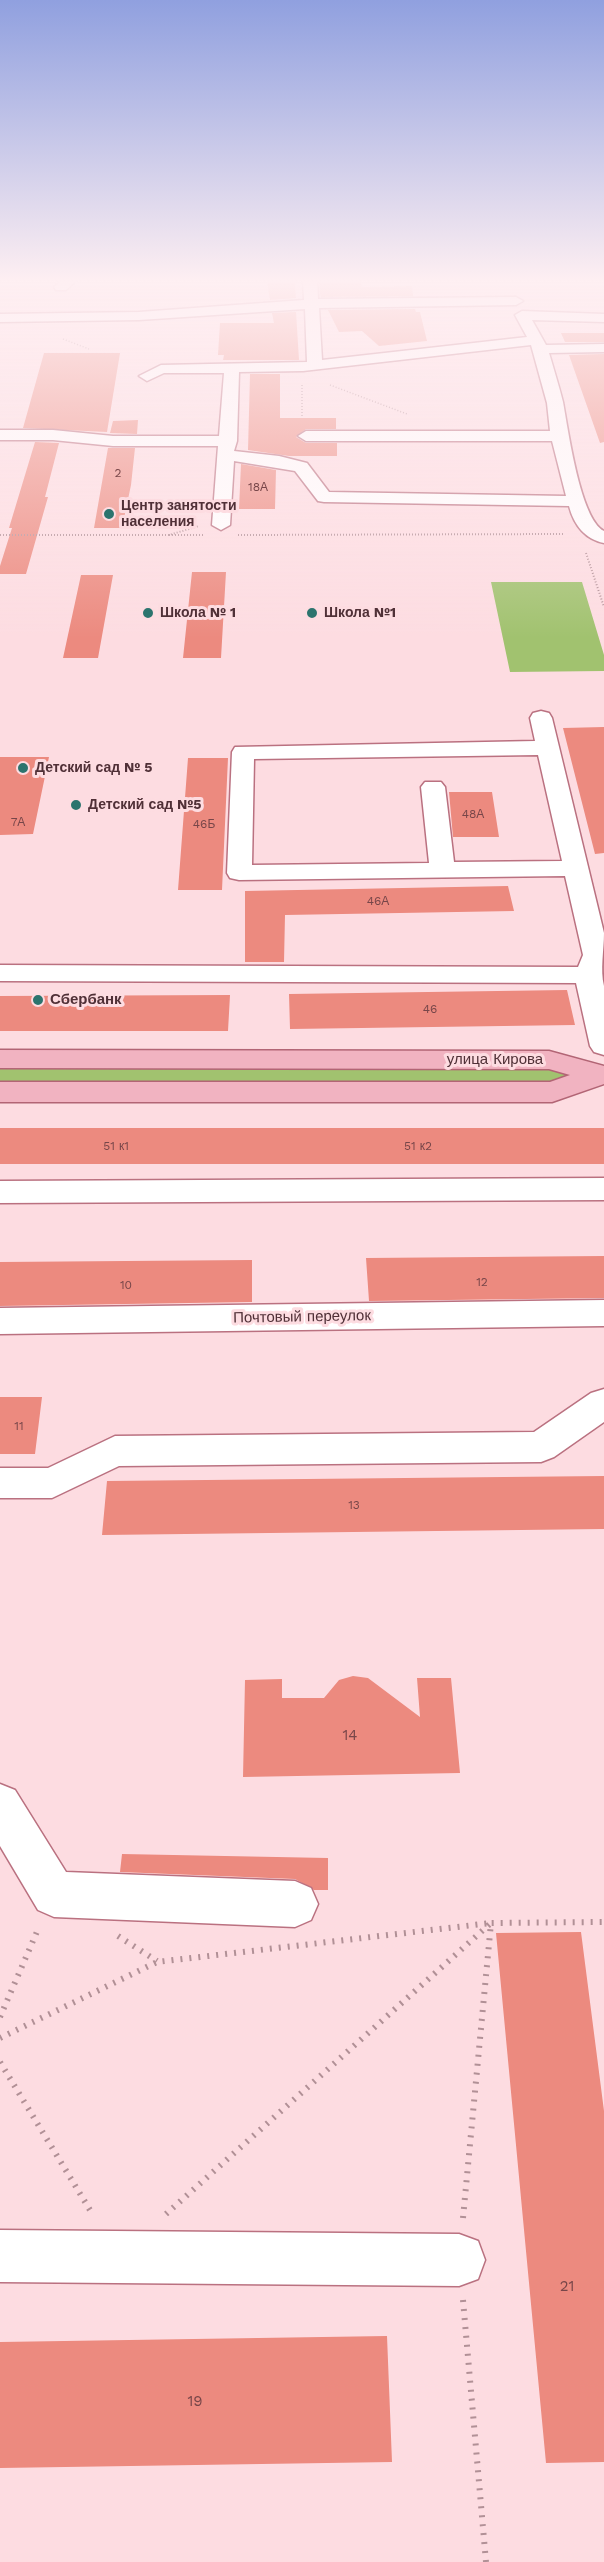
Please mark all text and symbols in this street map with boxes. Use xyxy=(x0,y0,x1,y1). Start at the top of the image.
house number: 2 xyxy=(115,466,121,480)
house number: 18А xyxy=(248,480,268,494)
place label: Центр занятости населения xyxy=(121,498,237,530)
marker: Центр занятости населения xyxy=(102,507,116,521)
place label: Школа № 1 xyxy=(160,605,236,621)
place label: Школа №1 xyxy=(324,605,396,621)
marker: Школа № 1 xyxy=(141,606,155,620)
marker: Школа №1 xyxy=(305,606,319,620)
place label: Детский сад № 5 xyxy=(35,760,153,776)
marker: Детский сад № 5 xyxy=(16,761,30,775)
place label: Детский сад №5 xyxy=(88,797,202,813)
marker: Детский сад №5 xyxy=(69,798,83,812)
house number: 48А xyxy=(462,807,484,821)
house number: 7А xyxy=(11,815,25,829)
house number: 46Б xyxy=(193,817,215,831)
house number: 46А xyxy=(367,894,389,908)
place label: Сбербанк xyxy=(50,991,122,1009)
marker: Сбербанк xyxy=(31,993,45,1007)
house number: 46 xyxy=(423,1002,437,1016)
street label: улица Кирова xyxy=(447,1051,543,1069)
house number: 51 к1 xyxy=(103,1139,129,1153)
house number: 51 к2 xyxy=(404,1139,432,1153)
house number: 12 xyxy=(476,1275,488,1289)
house number: 10 xyxy=(120,1278,132,1292)
street label: Почтовый переулок xyxy=(233,1307,371,1327)
house number: 11 xyxy=(14,1419,24,1433)
house number: 13 xyxy=(348,1498,360,1512)
house number: 14 xyxy=(342,1727,358,1745)
house number: 21 xyxy=(560,2278,574,2296)
house number: 19 xyxy=(187,2393,203,2411)

